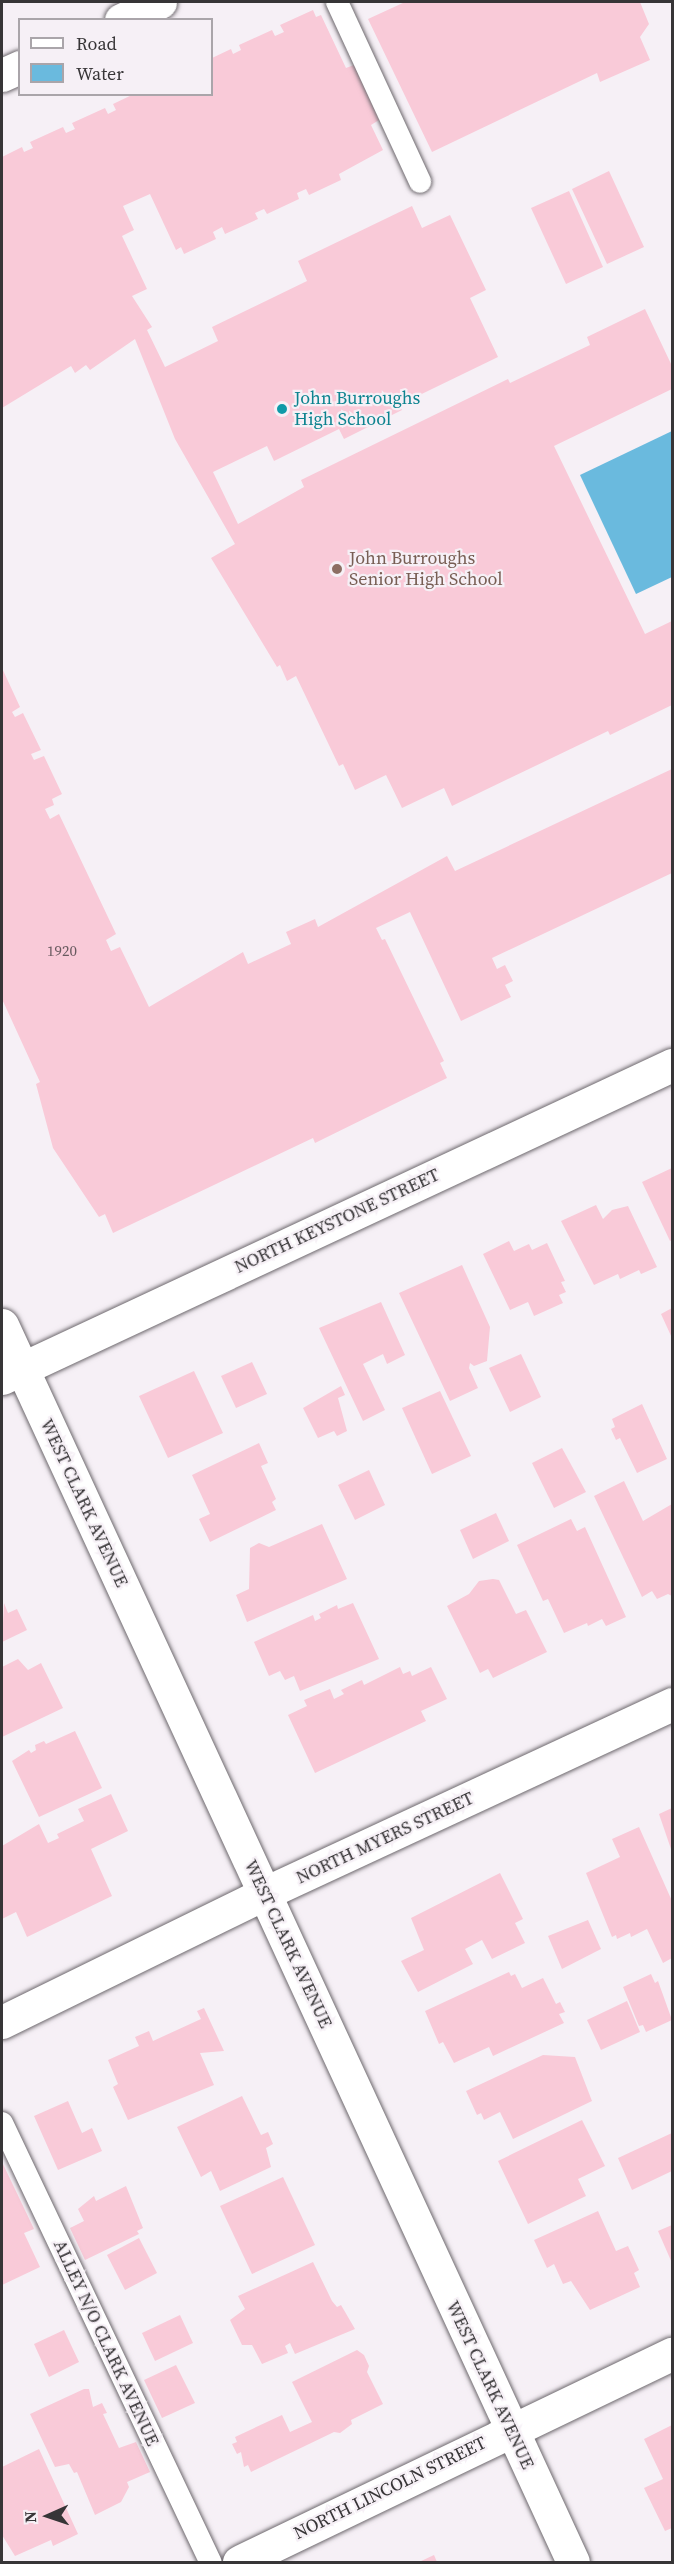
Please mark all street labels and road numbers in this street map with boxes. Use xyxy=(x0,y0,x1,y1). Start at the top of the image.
street label: NORTH KEYSTONE STREET xyxy=(231,1164,443,1278)
street label: WEST CLARK AVENUE xyxy=(35,1415,133,1591)
street label: NORTH MYERS STREET xyxy=(293,1787,477,1889)
street label: WEST CLARK AVENUE xyxy=(239,1856,337,2032)
street label: ALLEY N/O CLARK AVENUE xyxy=(49,2236,163,2450)
street label: WEST CLARK AVENUE xyxy=(441,2297,539,2473)
street label: NORTH LINCOLN STREET xyxy=(290,2432,490,2544)

